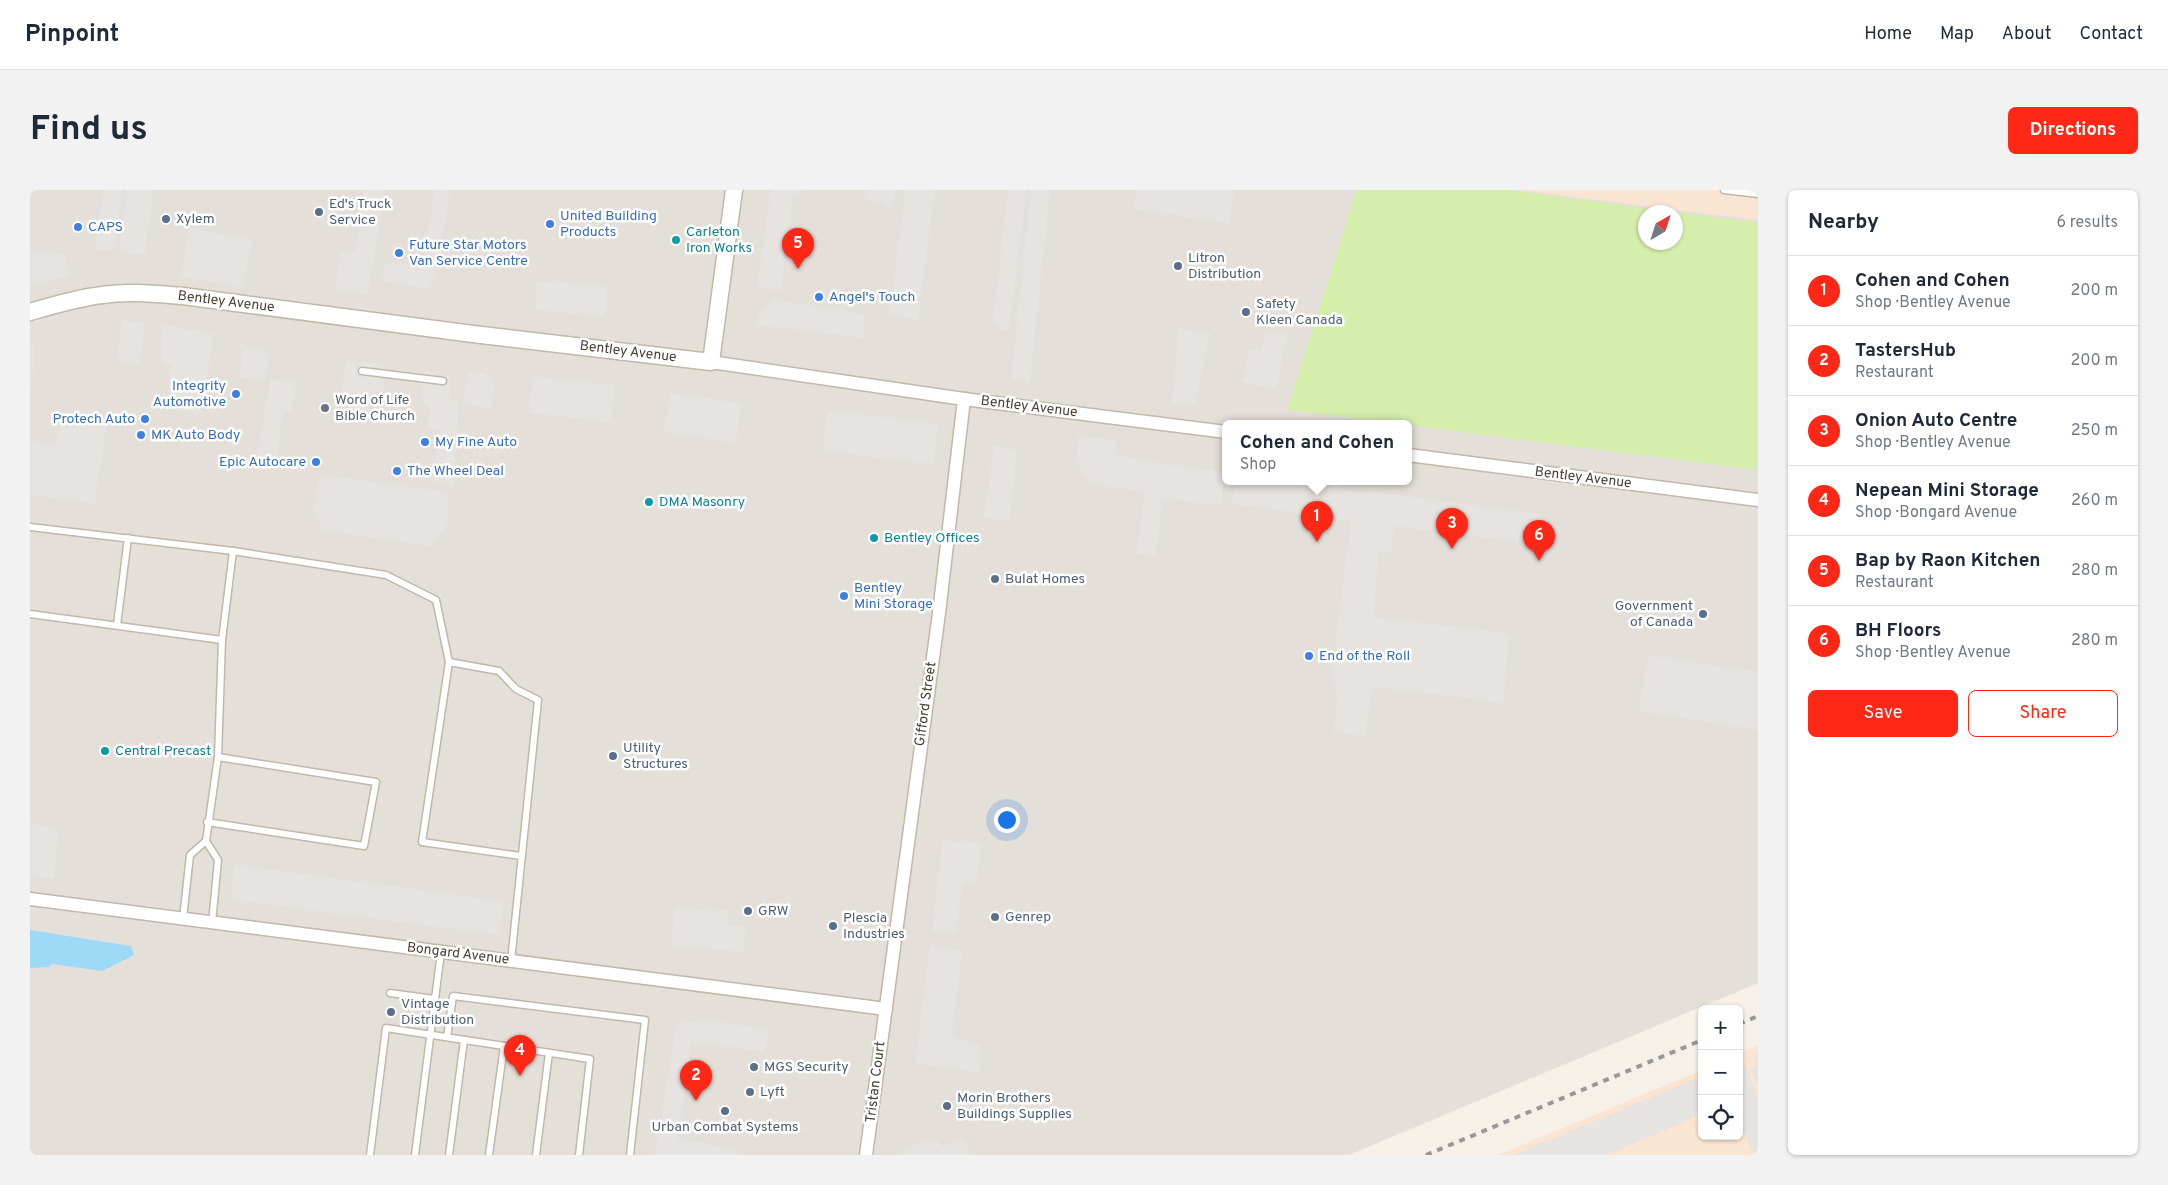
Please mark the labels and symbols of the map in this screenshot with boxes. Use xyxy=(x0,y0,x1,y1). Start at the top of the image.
place label: Ed's Truck Service xyxy=(329,196,392,229)
north arrow xyxy=(1638,205,1683,250)
marker: Ed's Truck Service xyxy=(313,206,325,218)
place label: United Building Products xyxy=(560,208,657,241)
place label: Xylem xyxy=(176,211,215,228)
marker: Xylem xyxy=(160,213,172,225)
marker: United Building Products xyxy=(544,218,556,230)
place label: CAPS xyxy=(88,219,123,236)
marker: CAPS xyxy=(72,221,84,233)
place label: Carleton Iron Works xyxy=(686,224,752,257)
pin: 5 xyxy=(782,228,814,269)
marker: Carleton Iron Works xyxy=(670,234,682,246)
place label: Future Star Motors Van Service Centre xyxy=(409,237,528,270)
marker: Future Star Motors Van Service Centre xyxy=(393,247,405,259)
place label: Litron Distribution xyxy=(1188,250,1261,283)
marker: Litron Distribution xyxy=(1172,260,1184,272)
street label: Bentley Avenue xyxy=(177,288,275,316)
place label: Angel's Touch xyxy=(829,289,915,306)
marker: Angel's Touch xyxy=(813,291,825,303)
place label: Safety Kleen Canada xyxy=(1256,296,1343,329)
marker: Safety Kleen Canada xyxy=(1240,306,1252,318)
street label: Bentley Avenue xyxy=(579,338,677,366)
place label: Integrity Automotive xyxy=(153,378,226,411)
marker: Integrity Automotive xyxy=(230,388,242,400)
place label: Word of Life Bible Church xyxy=(335,392,415,425)
street label: Bentley Avenue xyxy=(980,393,1078,421)
marker: Word of Life Bible Church xyxy=(319,402,331,414)
place label: Protech Auto xyxy=(53,411,135,428)
marker: Protech Auto xyxy=(139,413,151,425)
place label: MK Auto Body xyxy=(151,427,240,444)
marker: MK Auto Body xyxy=(135,429,147,441)
place label: My Fine Auto xyxy=(435,434,517,451)
marker: My Fine Auto xyxy=(419,436,431,448)
place label: Epic Autocare xyxy=(219,454,306,471)
marker: Epic Autocare xyxy=(310,456,322,468)
place label: The Wheel Deal xyxy=(407,463,504,480)
street label: Bentley Avenue xyxy=(1534,464,1632,492)
marker: The Wheel Deal xyxy=(391,465,403,477)
place label: DMA Masonry xyxy=(659,494,745,511)
marker: DMA Masonry xyxy=(643,496,655,508)
pin: 1 xyxy=(1301,501,1333,542)
pin: 3 xyxy=(1436,508,1468,549)
pin: 6 xyxy=(1523,520,1555,561)
place label: Bentley Offices xyxy=(884,530,980,547)
marker: Bentley Offices xyxy=(868,532,880,544)
place label: Bulat Homes xyxy=(1005,571,1085,588)
marker: Bulat Homes xyxy=(989,573,1001,585)
place label: Bentley Mini Storage xyxy=(854,580,933,613)
marker: Bentley Mini Storage xyxy=(838,590,850,602)
place label: Government of Canada xyxy=(1615,598,1693,631)
marker: Government of Canada xyxy=(1697,608,1709,620)
place label: End of the Roll xyxy=(1319,648,1410,665)
marker: End of the Roll xyxy=(1303,650,1315,662)
street label: Gifford Street xyxy=(912,661,940,747)
place label: Utility Structures xyxy=(623,740,688,773)
place label: Central Precast xyxy=(115,743,211,760)
marker: Central Precast xyxy=(99,745,111,757)
marker: Utility Structures xyxy=(607,750,619,762)
your location xyxy=(994,807,1020,833)
place label: GRW xyxy=(758,903,789,920)
marker: GRW xyxy=(742,905,754,917)
place label: Genrep xyxy=(1005,909,1051,926)
place label: Plescia Industries xyxy=(843,910,905,943)
marker: Genrep xyxy=(989,911,1001,923)
marker: Plescia Industries xyxy=(827,920,839,932)
street label: Bongard Avenue xyxy=(406,939,510,969)
place label: Vintage Distribution xyxy=(401,996,474,1029)
marker: Vintage Distribution xyxy=(385,1006,397,1018)
pin: 4 xyxy=(504,1035,536,1076)
street label: Tristan Court xyxy=(863,1040,889,1124)
place label: MGS Security xyxy=(764,1059,849,1076)
pin: 2 xyxy=(680,1060,712,1101)
marker: MGS Security xyxy=(748,1061,760,1073)
place label: Lyft xyxy=(760,1084,785,1101)
marker: Lyft xyxy=(744,1086,756,1098)
place label: Morin Brothers Buildings Supplies xyxy=(957,1090,1072,1123)
marker: Morin Brothers Buildings Supplies xyxy=(941,1100,953,1112)
marker: Urban Combat Systems xyxy=(719,1105,731,1117)
place label: Urban Combat Systems xyxy=(651,1119,799,1136)

